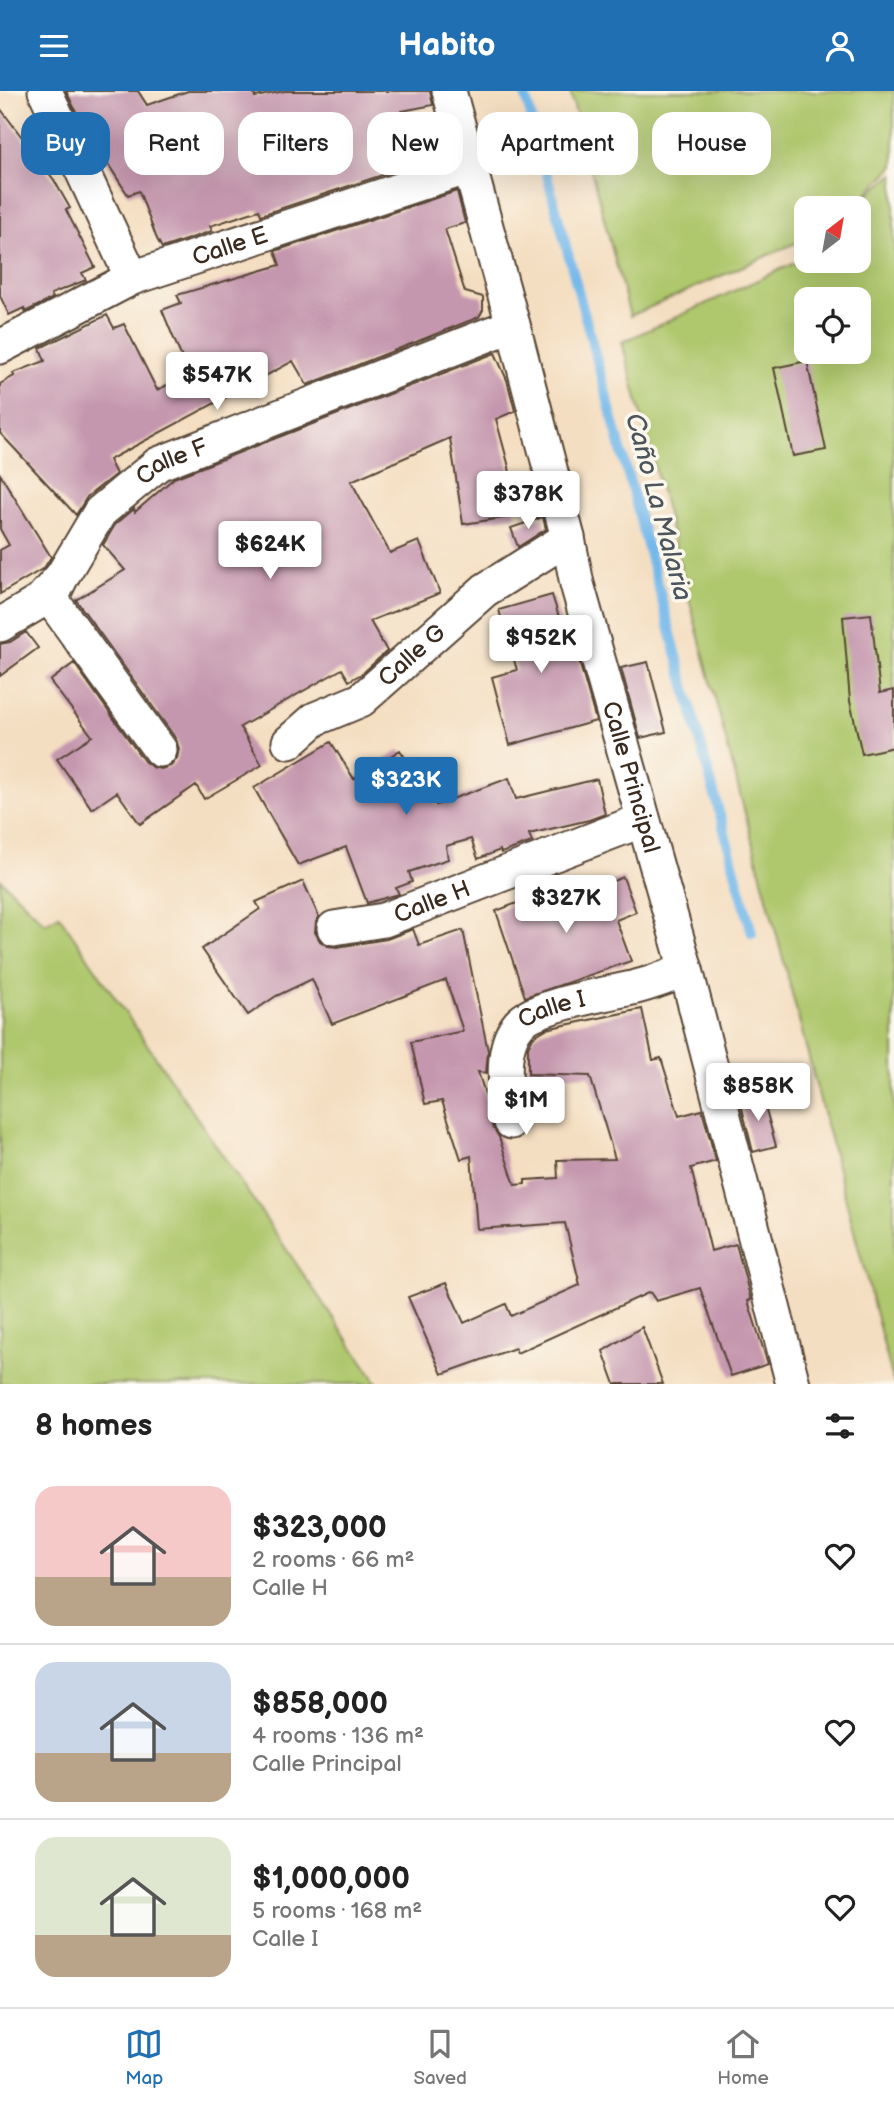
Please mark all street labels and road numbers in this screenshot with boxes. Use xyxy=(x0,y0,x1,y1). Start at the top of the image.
street label: Calle E xyxy=(188,220,271,272)
street label: Calle F xyxy=(130,432,212,491)
street label: Calle G xyxy=(372,618,451,693)
street label: Calle Principal xyxy=(596,698,667,856)
street label: Calle H xyxy=(390,874,474,929)
street label: Calle I xyxy=(512,984,588,1034)

